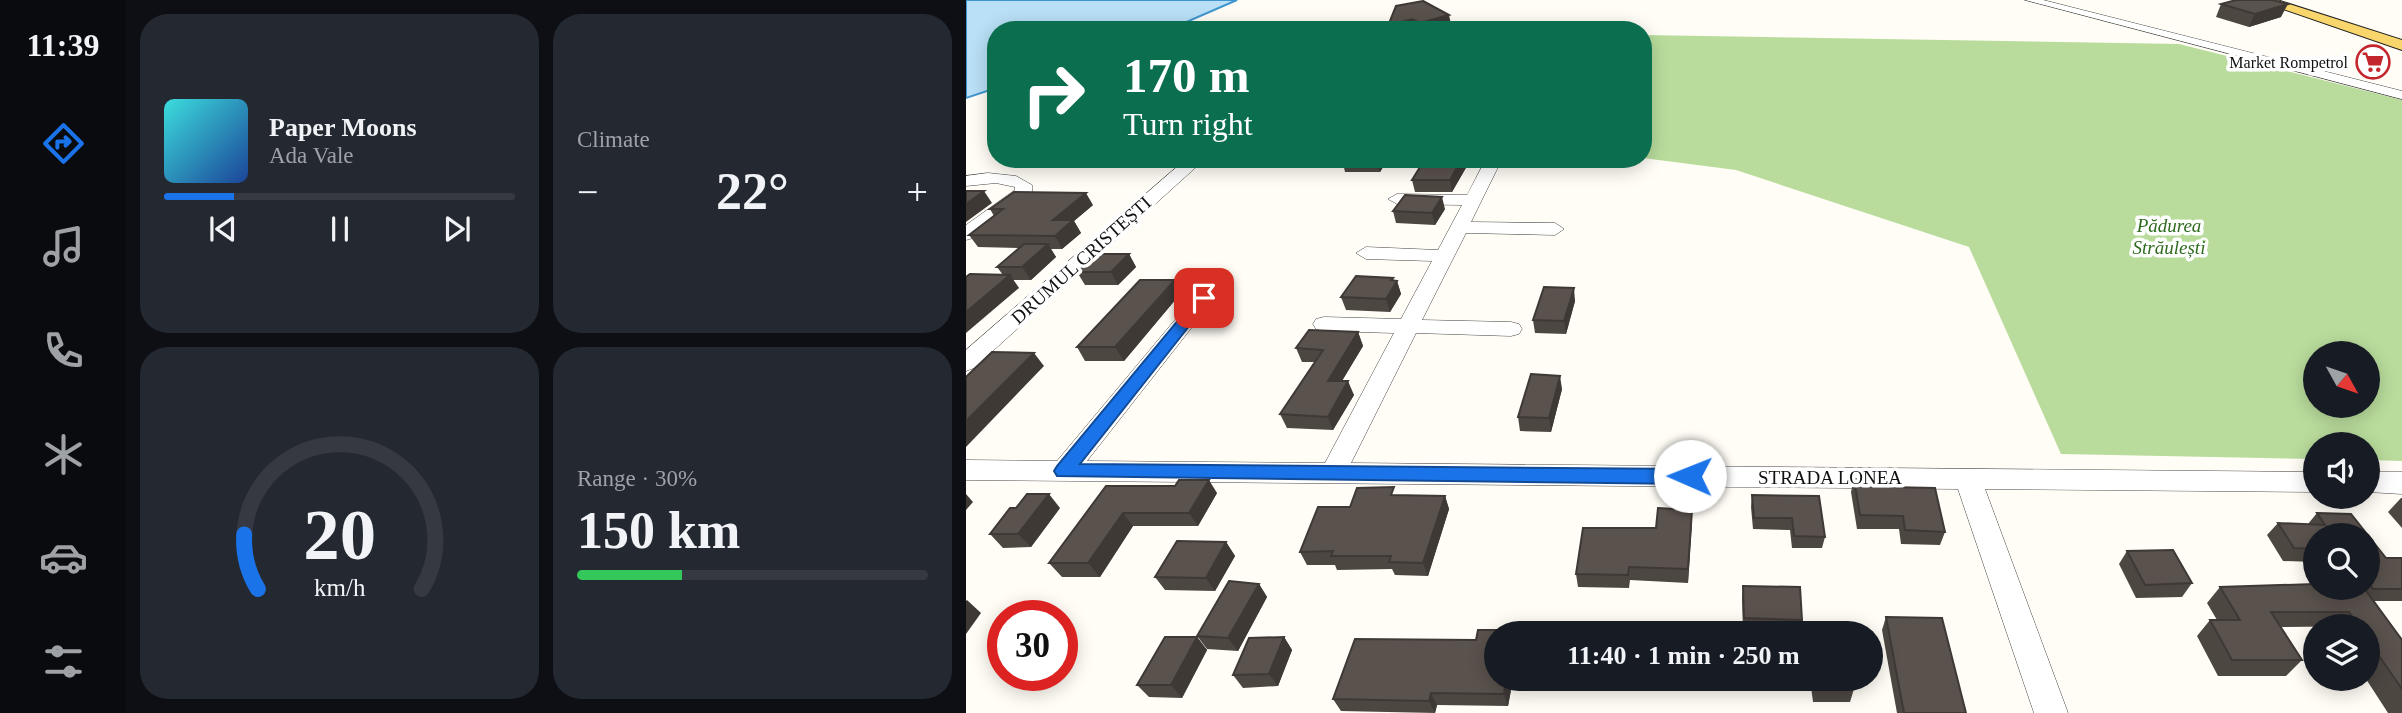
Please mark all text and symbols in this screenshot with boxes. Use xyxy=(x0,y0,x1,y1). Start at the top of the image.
text: 11:39 xyxy=(27,27,99,63)
supermarket icon: Market Rompetrol xyxy=(2354,43,2392,81)
text: 170 m xyxy=(1123,48,1250,103)
icon: right xyxy=(1008,49,1099,140)
place label: Market Rompetrol xyxy=(2229,54,2349,72)
text: Turn right xyxy=(1123,106,1253,142)
text: Paper Moons xyxy=(269,113,417,142)
icon: directions xyxy=(39,119,88,168)
text: Climate xyxy=(577,127,650,152)
text: Ada Vale xyxy=(269,143,354,168)
text: 22° xyxy=(716,163,789,220)
text: − xyxy=(577,171,598,213)
text: + xyxy=(907,171,928,213)
street label: DRUMUL CRISTEȘTI xyxy=(1007,192,1155,328)
icon: previous xyxy=(204,210,242,248)
icon: pause xyxy=(321,210,359,248)
icon: next xyxy=(438,210,476,248)
park label: Pădurea Străulești xyxy=(2133,215,2205,258)
icon: music xyxy=(39,222,88,271)
pin xyxy=(1174,268,1234,328)
icon: arrive xyxy=(1185,279,1223,317)
icon: phone xyxy=(39,326,88,375)
north arrow xyxy=(2303,341,2380,418)
map controls xyxy=(2303,341,2380,691)
icon: climate xyxy=(39,430,88,479)
button: sound xyxy=(2303,432,2380,509)
position arrow xyxy=(1653,439,1727,513)
text: Range · 30% xyxy=(577,466,697,491)
street label: STRADA LONEA xyxy=(1758,467,1902,488)
text: 20 xyxy=(303,494,376,575)
text: 150 km xyxy=(577,502,740,559)
button: search xyxy=(2303,523,2380,600)
icon: car xyxy=(39,533,88,582)
text: km/h xyxy=(314,574,366,601)
speed limit sign: 30 xyxy=(987,600,1078,691)
button: layers xyxy=(2303,614,2380,691)
icon: filters xyxy=(39,637,88,686)
text: 11:40 · 1 min · 250 m xyxy=(1567,641,1800,670)

